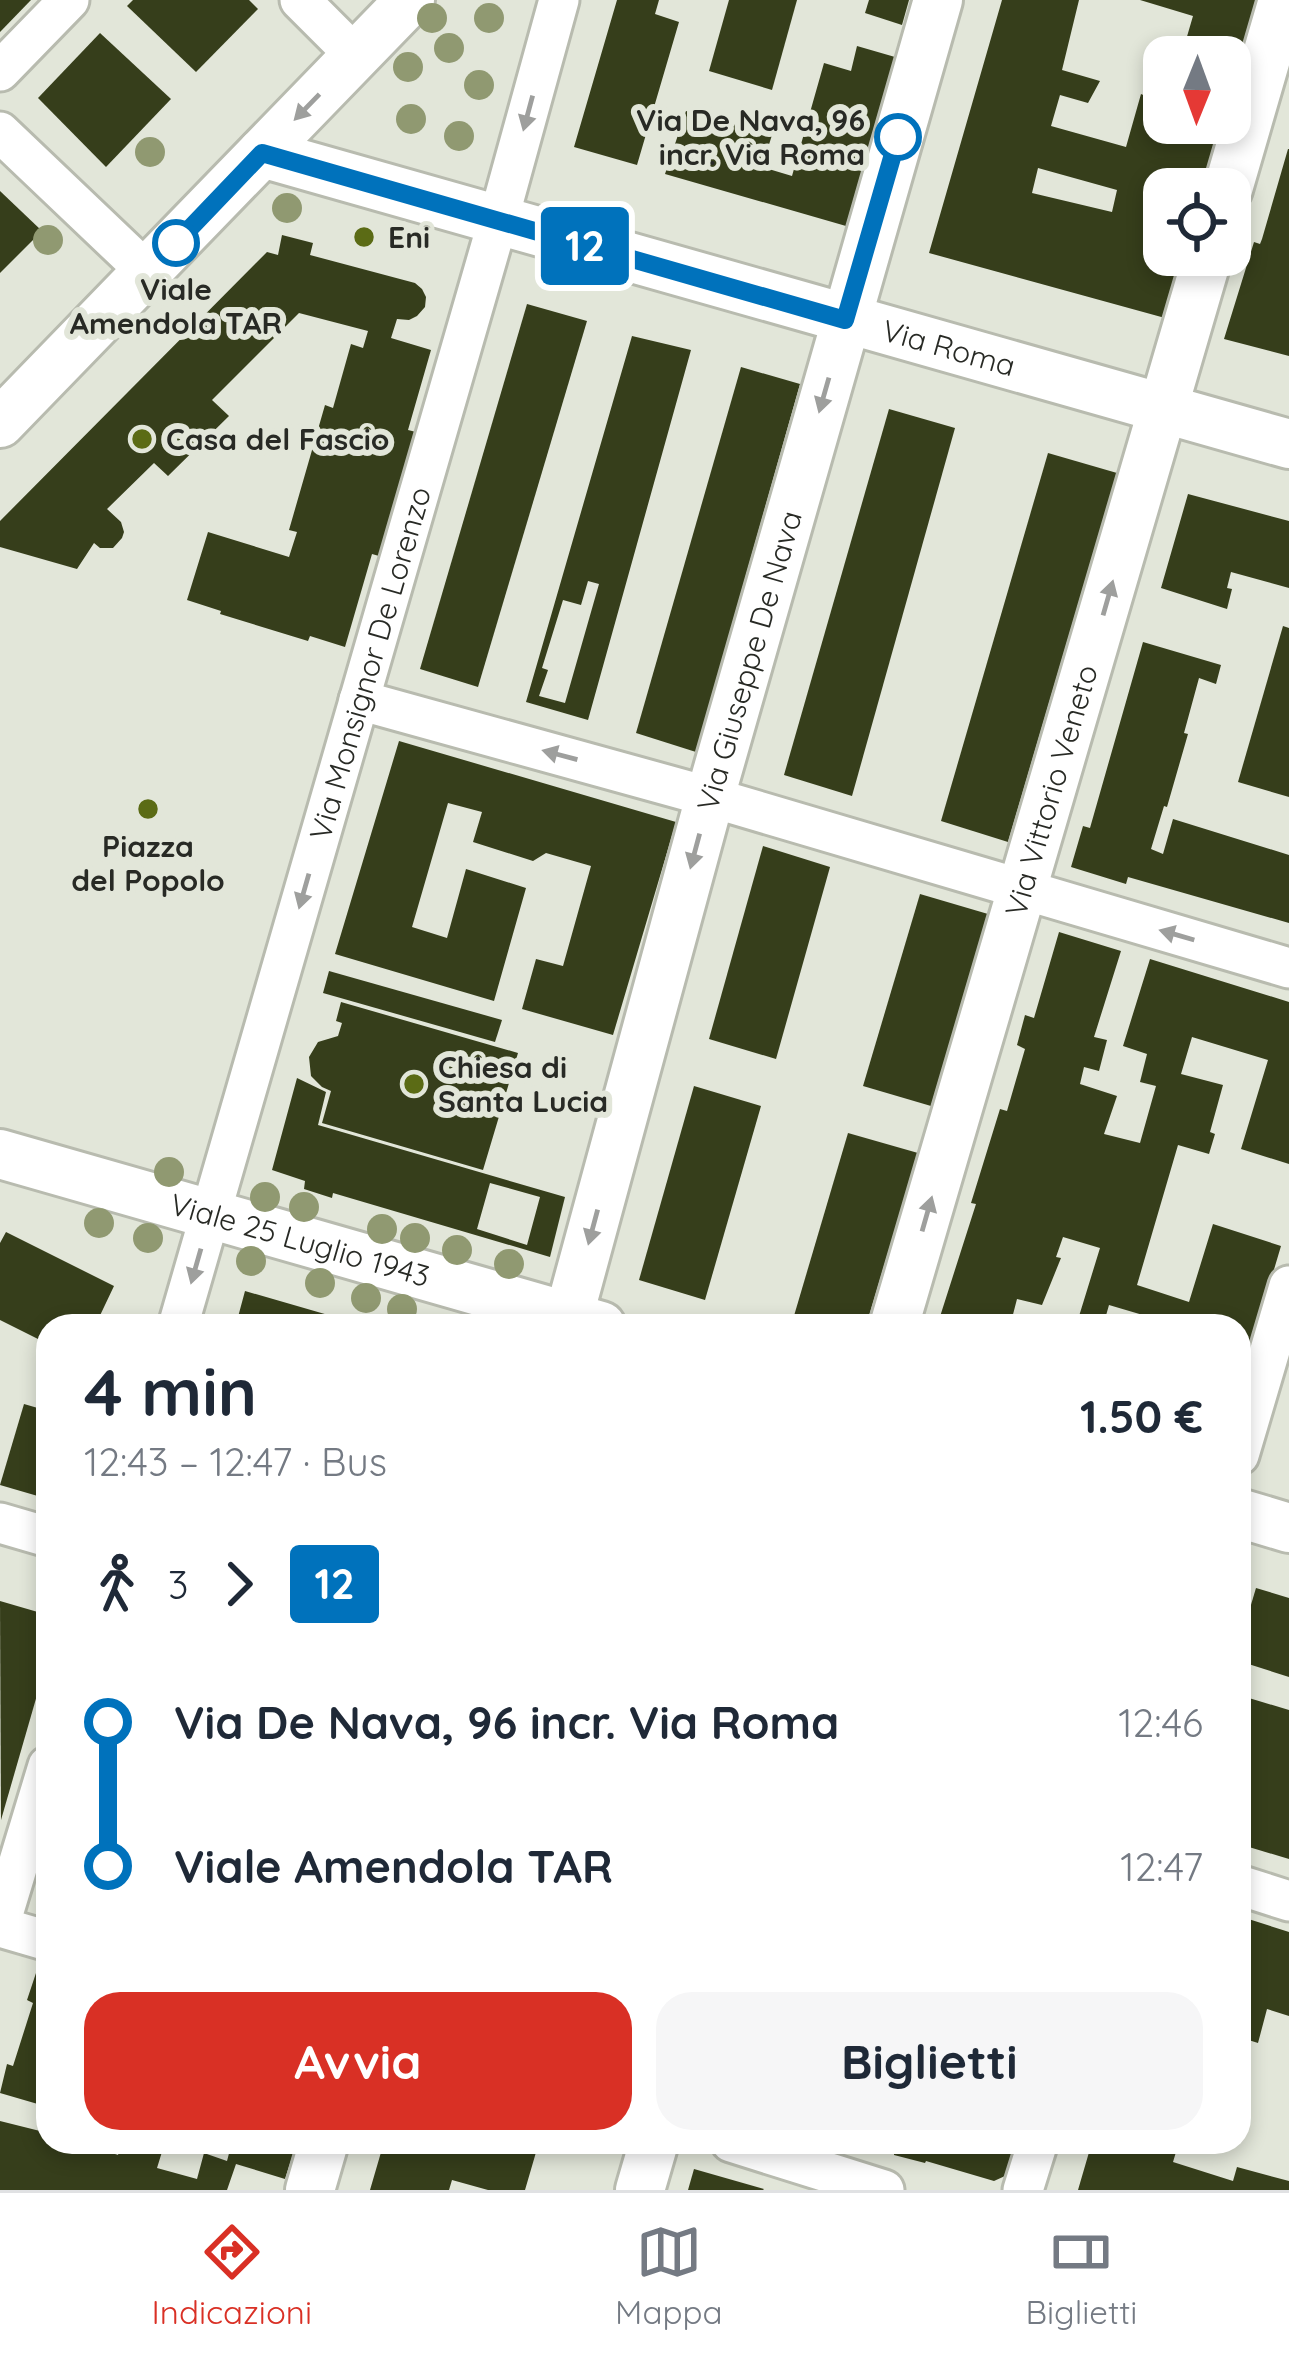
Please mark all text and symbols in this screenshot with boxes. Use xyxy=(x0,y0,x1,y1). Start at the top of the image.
north arrow xyxy=(1143,36,1251,144)
map controls xyxy=(1143,36,1251,276)
one-way arrow xyxy=(293,92,321,121)
one-way arrow xyxy=(517,95,536,132)
place label: Via De Nava, 96 incr. Via Roma xyxy=(636,101,865,173)
marker: Via De Nava, 96 incr. Via Roma xyxy=(876,115,920,159)
button: locate xyxy=(1143,168,1251,276)
line badge: 12 xyxy=(531,207,639,285)
place label: Eni xyxy=(388,218,430,256)
text: 12 xyxy=(565,219,605,272)
marker: Viale Amendola TAR xyxy=(154,221,198,265)
marker: Eni xyxy=(351,224,377,250)
place label: Viale Amendola TAR xyxy=(70,270,282,342)
street label: Via Roma xyxy=(878,311,1020,385)
one-way arrow xyxy=(814,377,832,413)
place label: Casa del Fascio xyxy=(166,420,390,458)
marker: Casa del Fascio xyxy=(129,426,155,452)
street label: Via Monsignor De Lorenzo xyxy=(301,482,439,844)
street label: Via Giuseppe De Nava xyxy=(688,506,810,815)
one-way arrow xyxy=(1100,579,1118,616)
street label: Via Vittorio Veneto xyxy=(996,660,1106,921)
one-way arrow xyxy=(542,745,579,764)
marker: Piazza del Popolo xyxy=(135,796,161,822)
place label: Piazza del Popolo xyxy=(71,827,225,899)
one-way arrow xyxy=(685,833,704,870)
one-way arrow xyxy=(294,874,312,910)
one-way arrow xyxy=(1158,925,1195,944)
place label: Chiesa di Santa Lucia xyxy=(438,1048,608,1120)
marker: Chiesa di Santa Lucia xyxy=(401,1071,427,1097)
street label: Viale 25 Luglio 1943 xyxy=(166,1185,434,1295)
one-way arrow xyxy=(919,1195,937,1232)
one-way arrow xyxy=(583,1209,602,1246)
one-way arrow xyxy=(185,1248,204,1285)
text: 4 min xyxy=(84,1350,257,1433)
text: 1.50 € xyxy=(1080,1388,1203,1444)
text: 12:43 – 12:47 · Bus xyxy=(84,1437,387,1486)
icon: walk xyxy=(84,1551,150,1617)
icon: forward xyxy=(206,1551,272,1617)
text: 12 xyxy=(314,1557,355,1610)
text: 3 xyxy=(168,1560,188,1609)
text: Via De Nava, 96 incr. Via Roma xyxy=(174,1694,839,1750)
text: 12:46 xyxy=(1118,1698,1203,1747)
text: Viale Amendola TAR xyxy=(174,1838,613,1894)
text: 12:47 xyxy=(1120,1842,1203,1891)
button: Avvia xyxy=(84,1992,632,2130)
button: Biglietti xyxy=(656,1992,1203,2130)
tab: Indicazioni xyxy=(152,2219,312,2332)
tab: Mappa xyxy=(615,2219,722,2332)
tab: Biglietti xyxy=(1026,2219,1137,2332)

